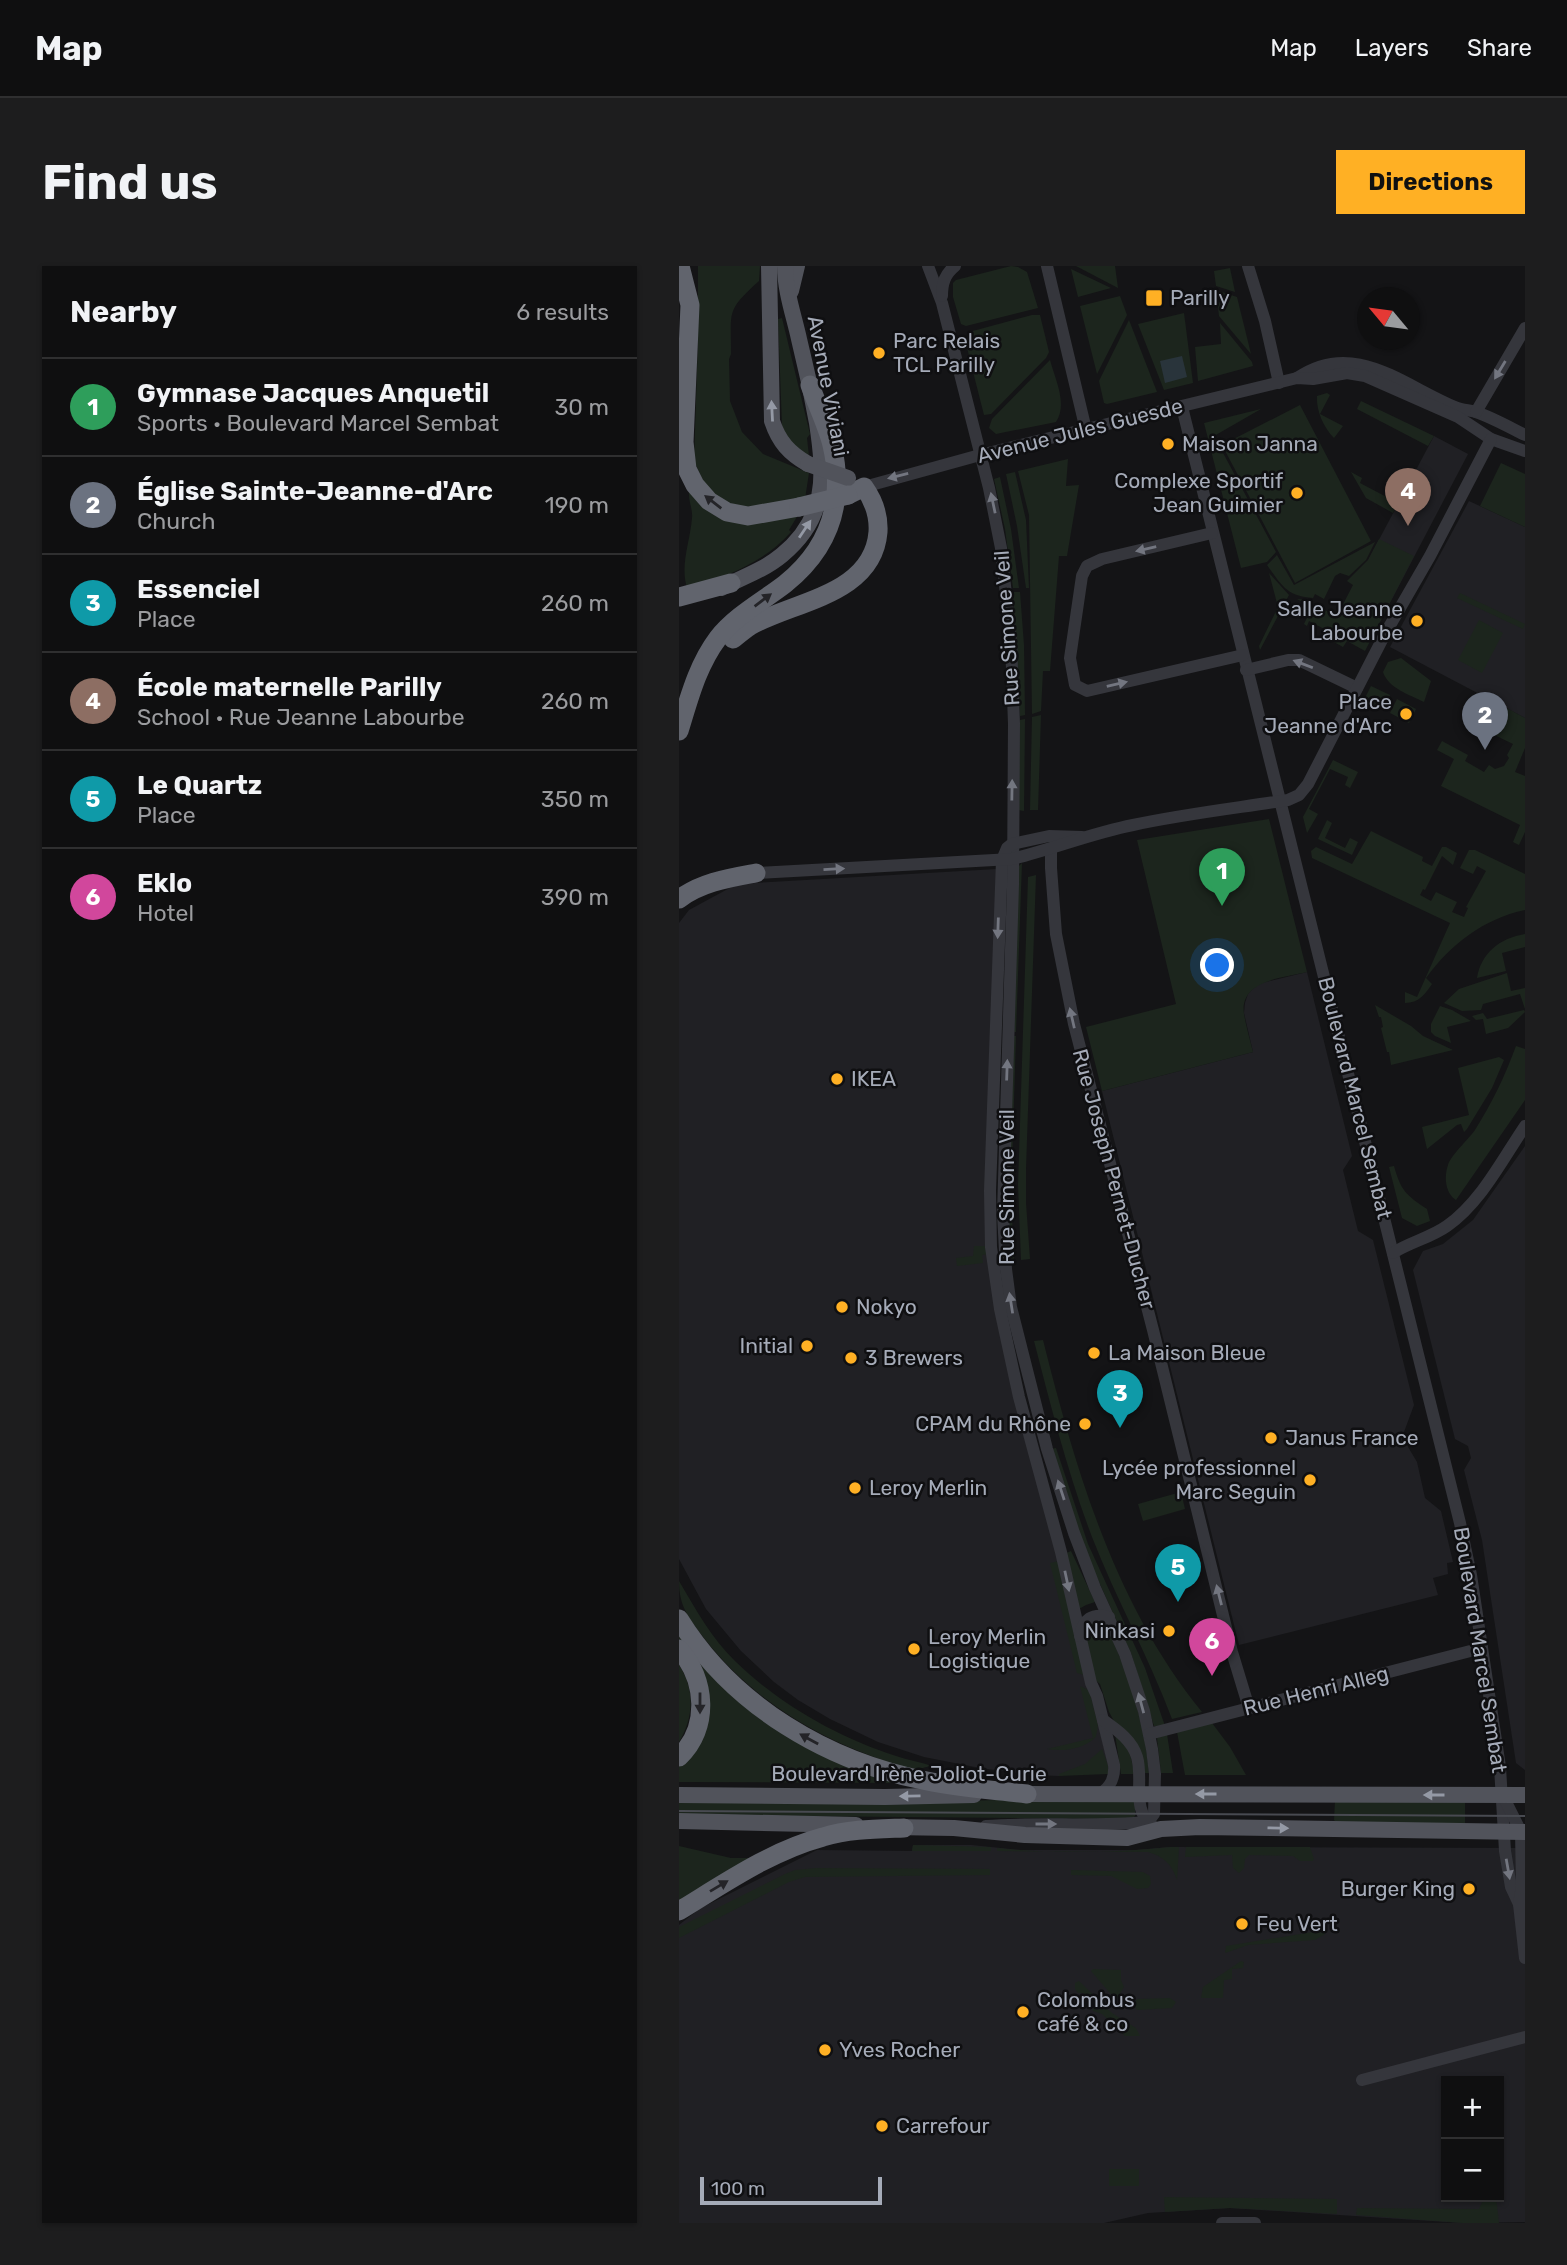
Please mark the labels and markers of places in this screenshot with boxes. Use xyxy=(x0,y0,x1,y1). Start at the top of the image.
place label: Parilly xyxy=(1170,285,1230,310)
marker: Parilly xyxy=(1144,288,1164,308)
place label: Parc Relais TCL Parilly xyxy=(893,328,1000,377)
marker: Parc Relais TCL Parilly xyxy=(871,345,887,361)
place label: Maison Janna xyxy=(1182,431,1318,456)
marker: Maison Janna xyxy=(1160,436,1176,452)
place label: Complexe Sportif Jean Guimier xyxy=(1114,468,1283,517)
pin: 4 xyxy=(1385,468,1431,526)
marker: Complexe Sportif Jean Guimier xyxy=(1289,485,1305,501)
place label: Salle Jeanne Labourbe xyxy=(1277,596,1403,645)
marker: Salle Jeanne Labourbe xyxy=(1409,613,1425,629)
place label: Place Jeanne d'Arc xyxy=(1264,689,1392,738)
pin: 2 xyxy=(1462,692,1508,750)
marker: Place Jeanne d'Arc xyxy=(1398,706,1414,722)
pin: 1 xyxy=(1199,848,1245,906)
place label: IKEA xyxy=(851,1066,896,1091)
marker: IKEA xyxy=(829,1071,845,1087)
place label: Nokyo xyxy=(856,1294,917,1319)
marker: Nokyo xyxy=(834,1299,850,1315)
place label: Initial xyxy=(739,1333,793,1358)
marker: Initial xyxy=(799,1338,815,1354)
place label: La Maison Bleue xyxy=(1108,1340,1266,1365)
place label: 3 Brewers xyxy=(865,1345,963,1370)
marker: La Maison Bleue xyxy=(1086,1345,1102,1361)
marker: 3 Brewers xyxy=(843,1350,859,1366)
pin: 3 xyxy=(1097,1370,1143,1428)
place label: CPAM du Rhône xyxy=(915,1411,1071,1436)
marker: CPAM du Rhône xyxy=(1077,1416,1093,1432)
place label: Janus France xyxy=(1285,1425,1419,1450)
marker: Janus France xyxy=(1263,1430,1279,1446)
place label: Lycée professionnel Marc Seguin xyxy=(1102,1455,1296,1504)
marker: Lycée professionnel Marc Seguin xyxy=(1302,1472,1318,1488)
place label: Leroy Merlin xyxy=(869,1475,987,1500)
marker: Leroy Merlin xyxy=(847,1480,863,1496)
pin: 5 xyxy=(1155,1544,1201,1602)
place label: Ninkasi xyxy=(1085,1618,1155,1643)
pin: 6 xyxy=(1189,1618,1235,1676)
marker: Ninkasi xyxy=(1161,1623,1177,1639)
place label: Leroy Merlin Logistique xyxy=(928,1624,1046,1673)
marker: Leroy Merlin Logistique xyxy=(906,1641,922,1657)
place label: Burger King xyxy=(1341,1876,1455,1901)
marker: Burger King xyxy=(1461,1881,1477,1897)
place label: Feu Vert xyxy=(1256,1911,1338,1936)
marker: Feu Vert xyxy=(1234,1916,1250,1932)
place label: Colombus café & co xyxy=(1037,1987,1135,2036)
marker: Colombus café & co xyxy=(1015,2004,1031,2020)
place label: Yves Rocher xyxy=(839,2037,960,2062)
marker: Yves Rocher xyxy=(817,2042,833,2058)
place label: Carrefour xyxy=(896,2113,990,2138)
marker: Carrefour xyxy=(874,2118,890,2134)

